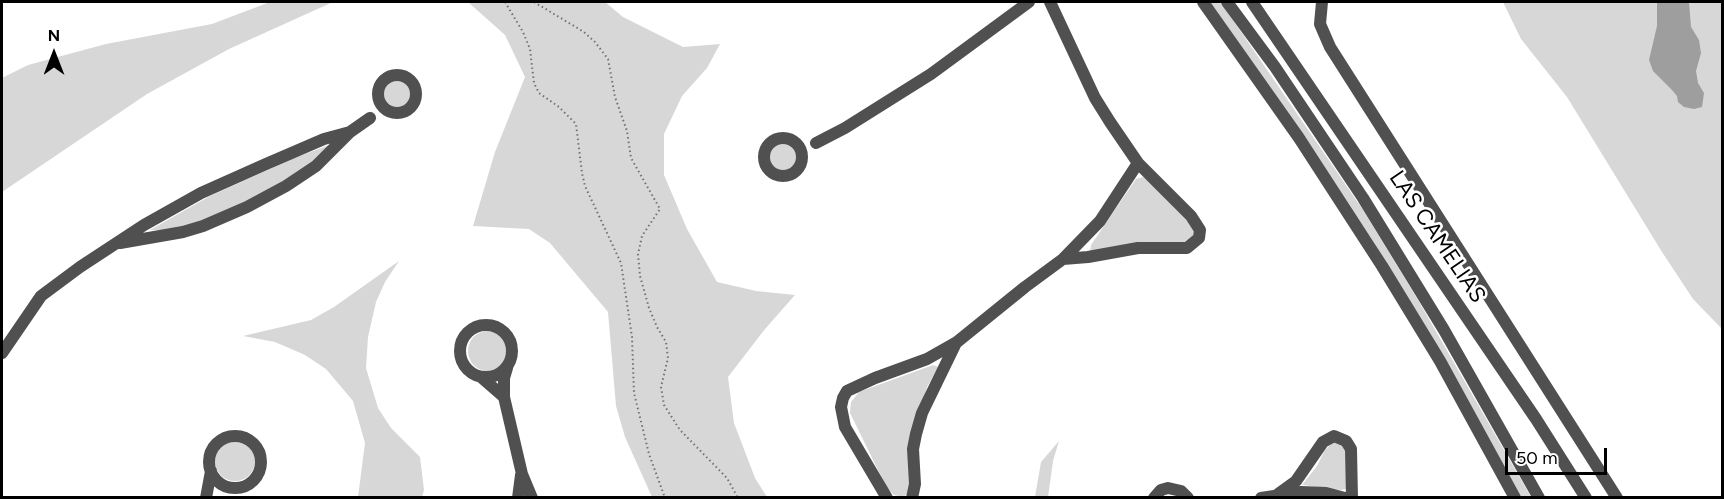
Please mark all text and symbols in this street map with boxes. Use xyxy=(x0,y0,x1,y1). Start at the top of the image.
north arrow xyxy=(24,24,84,84)
text: N xyxy=(48,26,60,45)
street label: LAS CAMELIAS xyxy=(1383,166,1491,308)
scale bar xyxy=(1508,436,1610,474)
text: 50 m xyxy=(1516,447,1558,469)

